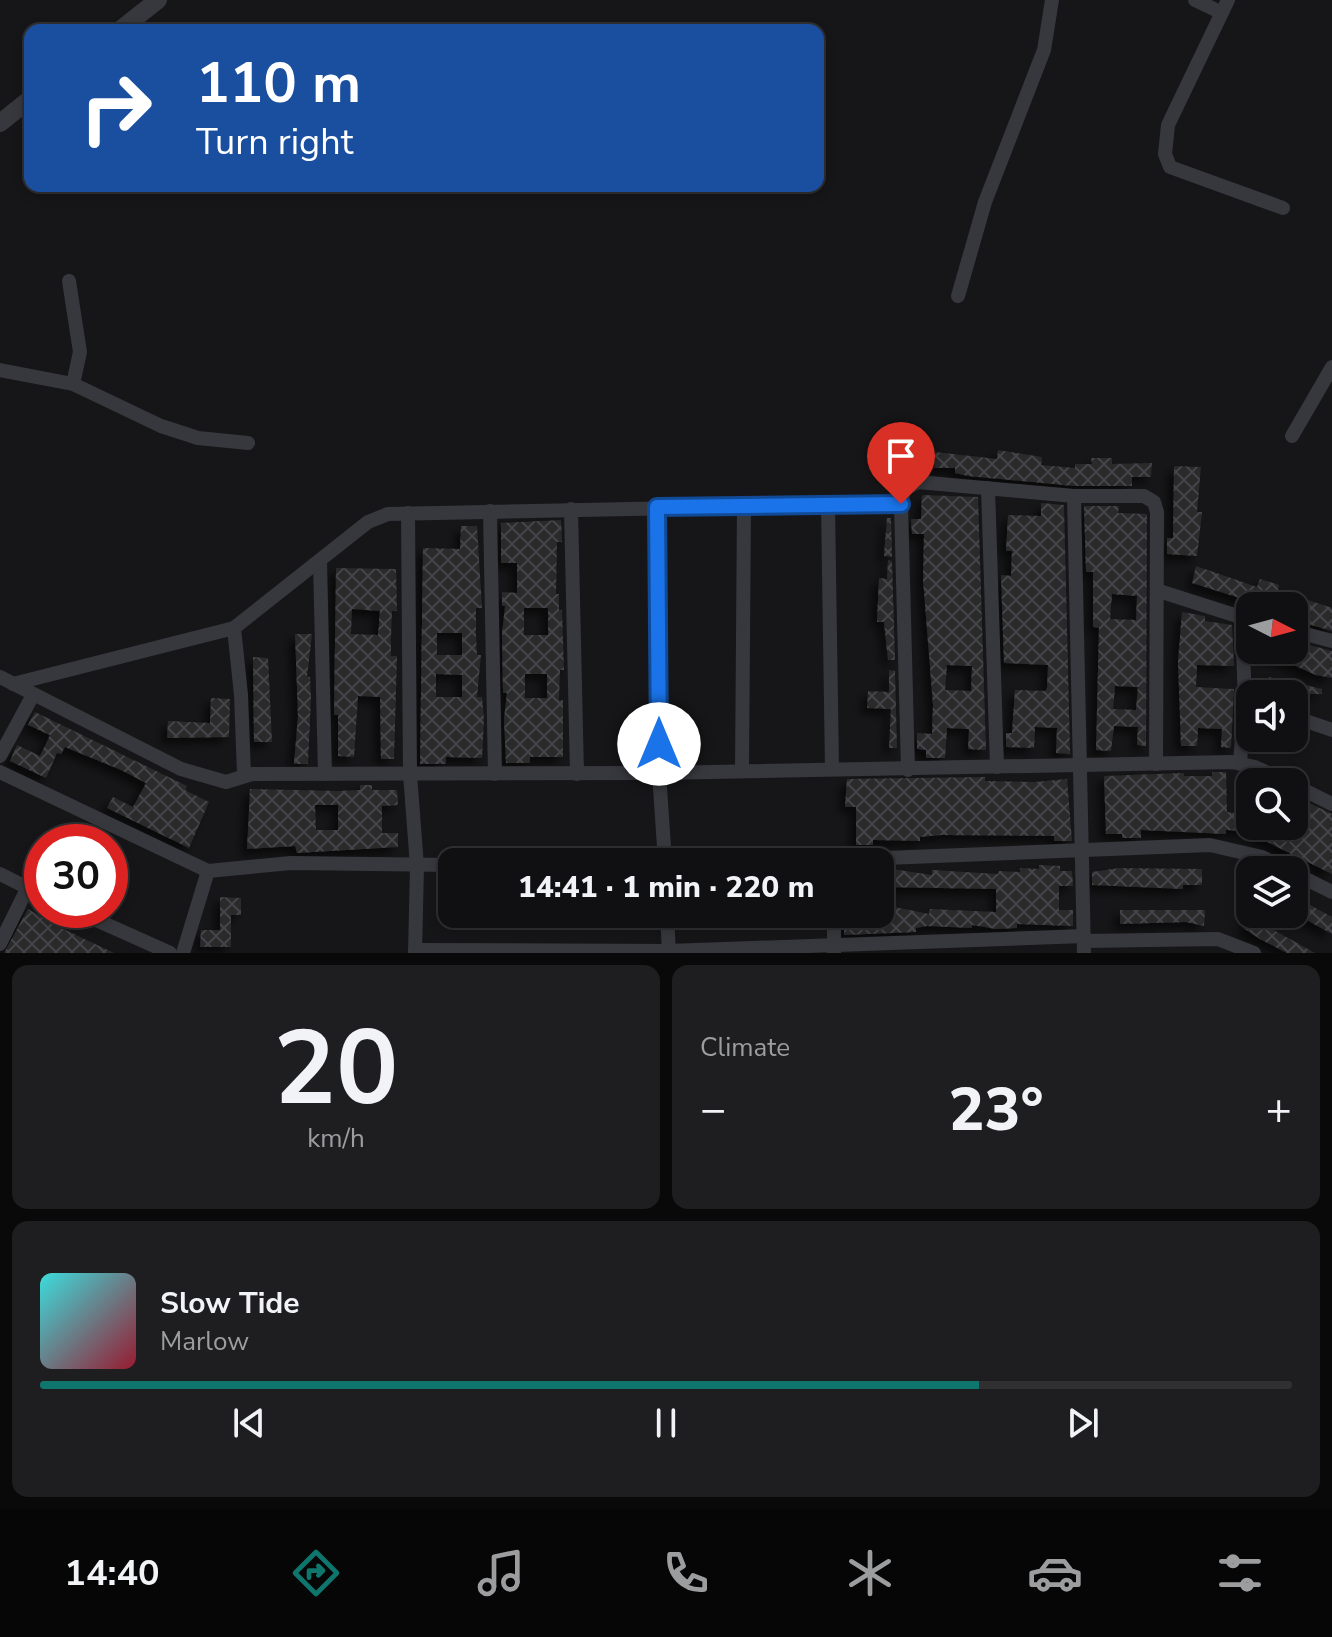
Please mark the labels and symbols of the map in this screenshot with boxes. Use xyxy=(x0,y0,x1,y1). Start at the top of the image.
pin xyxy=(867,422,935,504)
north arrow xyxy=(1236,592,1308,664)
position arrow xyxy=(617,702,701,786)
speed limit sign: 30 xyxy=(24,824,128,928)

